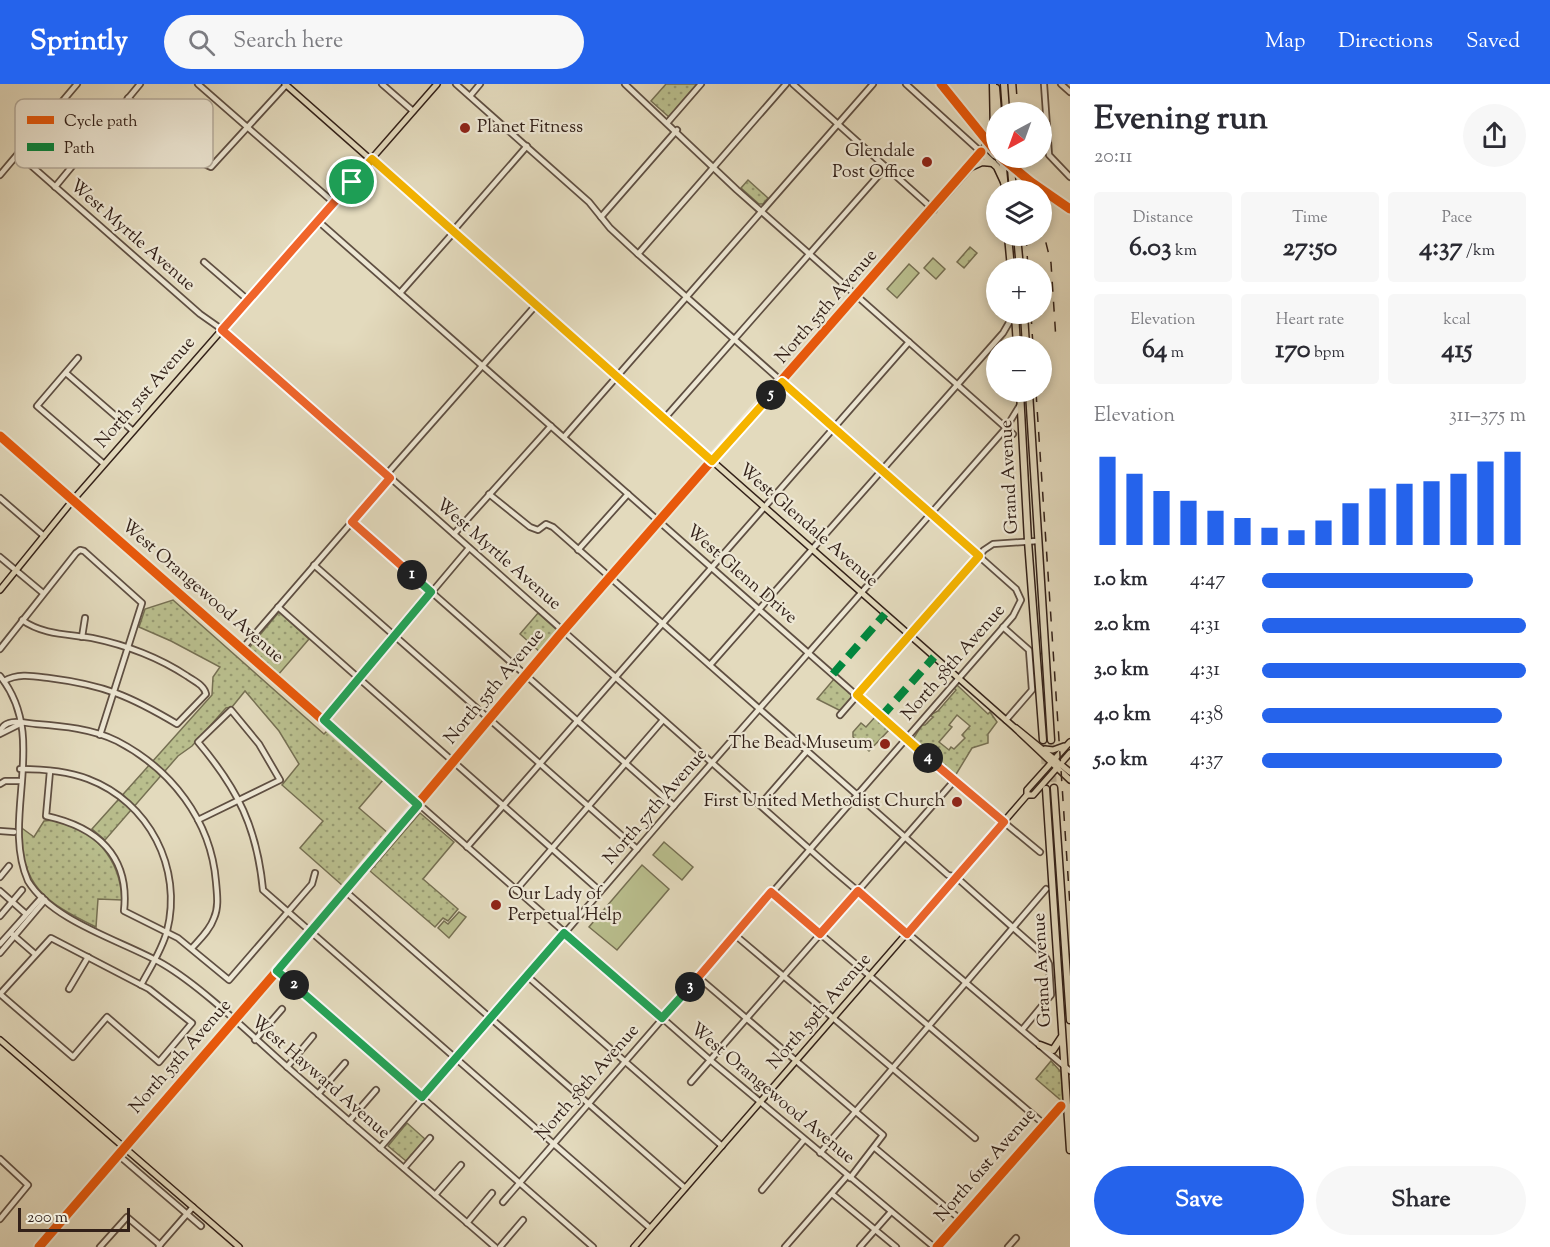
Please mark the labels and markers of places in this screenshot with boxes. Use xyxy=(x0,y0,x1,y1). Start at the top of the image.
place label: Planet Fitness xyxy=(477,115,583,141)
marker: Planet Fitness xyxy=(458,121,472,135)
place label: Glendale Post Office xyxy=(832,139,915,186)
marker: Glendale Post Office xyxy=(920,155,934,169)
pin xyxy=(326,156,377,207)
pin: 5 xyxy=(756,380,786,410)
pin: 1 xyxy=(397,560,427,590)
place label: The Bead Museum xyxy=(729,731,873,757)
marker: The Bead Museum xyxy=(878,737,892,751)
pin: 4 xyxy=(913,743,943,773)
place label: First United Methodist Church xyxy=(704,789,945,815)
marker: First United Methodist Church xyxy=(950,795,964,809)
place label: Our Lady of Perpetual Help xyxy=(508,882,622,929)
marker: Our Lady of Perpetual Help xyxy=(489,898,503,912)
pin: 2 xyxy=(279,970,309,1000)
pin: 3 xyxy=(675,972,705,1002)

